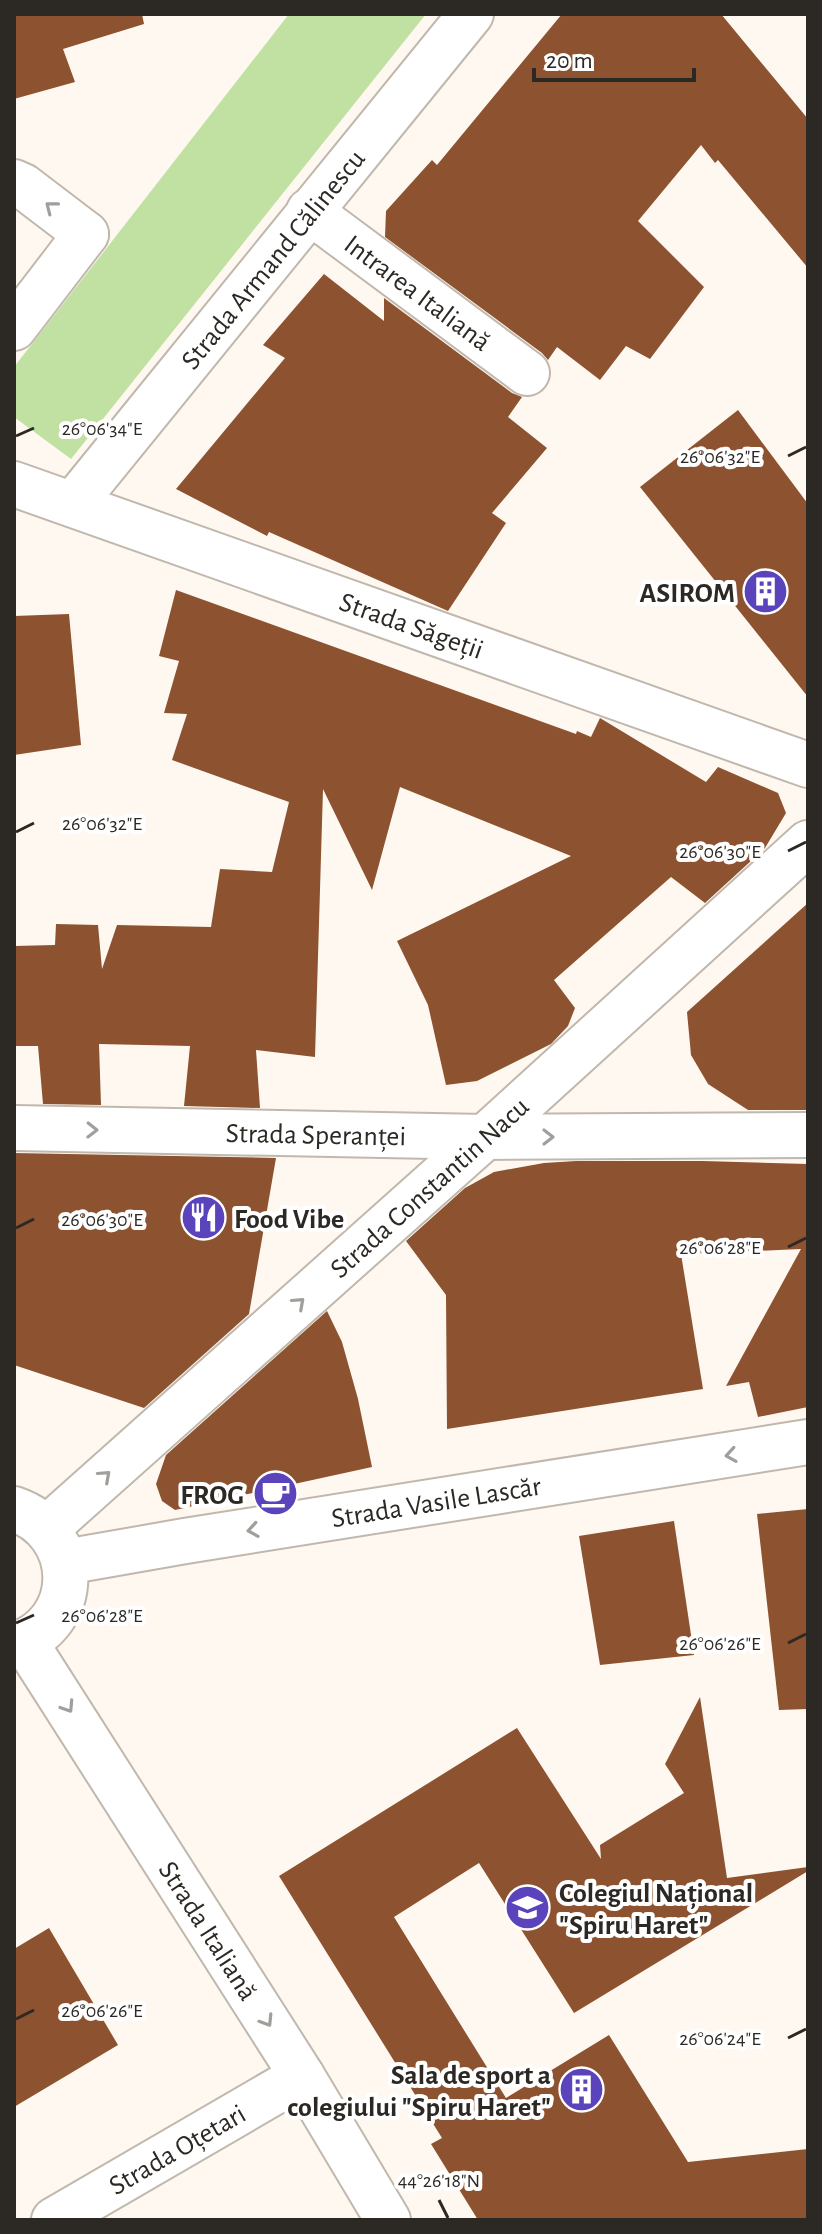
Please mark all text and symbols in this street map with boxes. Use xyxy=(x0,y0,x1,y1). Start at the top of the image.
scale bar xyxy=(534,32,694,82)
text: 20 m xyxy=(546,49,593,73)
street label: Strada Armand Călinescu xyxy=(177,145,371,375)
one-way arrow xyxy=(45,203,60,217)
street label: Intrarea Italiană xyxy=(339,230,495,357)
text: 26°06'34"E xyxy=(62,419,143,439)
text: 26°06'32"E xyxy=(680,447,760,467)
building icon: ASIROM xyxy=(742,568,790,616)
place label: ASIROM xyxy=(639,580,735,608)
street label: Strada Săgeții xyxy=(336,588,487,665)
text: 26°06'32"E xyxy=(62,814,142,834)
text: 26°06'30"E xyxy=(679,842,761,862)
street label: Strada Constantin Nacu xyxy=(326,1093,535,1284)
street label: Strada Speranței xyxy=(225,1120,406,1152)
one-way arrow xyxy=(86,1121,99,1138)
one-way arrow xyxy=(542,1128,555,1146)
restaurant icon: Food Vibe xyxy=(179,1194,227,1242)
place label: Food Vibe xyxy=(234,1206,344,1234)
text: 26°06'30"E xyxy=(61,1210,143,1230)
text: 26°06'28"E xyxy=(679,1238,761,1258)
one-way arrow xyxy=(290,1298,305,1312)
one-way arrow xyxy=(724,1445,738,1462)
cafe icon: FROG xyxy=(251,1470,299,1518)
one-way arrow xyxy=(96,1471,111,1485)
street label: Strada Vasile Lascăr xyxy=(329,1473,543,1534)
place label: FROG xyxy=(180,1482,244,1510)
one-way arrow xyxy=(246,1521,260,1538)
text: 26°06'28"E xyxy=(61,1606,143,1626)
text: 26°06'26"E xyxy=(679,1634,761,1654)
one-way arrow xyxy=(58,1698,73,1713)
street label: Strada Italiană xyxy=(153,1857,262,2006)
place label: Colegiul Național "Spiru Haret" xyxy=(559,1880,753,1940)
school or university icon: Colegiul Național "Spiru Haret" xyxy=(504,1884,552,1932)
text: 26°06'26"E xyxy=(61,2001,143,2021)
one-way arrow xyxy=(257,2012,272,2027)
text: 26°06'24"E xyxy=(679,2029,761,2049)
place label: Sala de sport a colegiului "Spiru Haret" xyxy=(287,2062,551,2122)
building icon: Sala de sport a colegiului "Spiru Haret" xyxy=(558,2066,606,2114)
street label: Strada Oțetari xyxy=(105,2100,251,2201)
text: 44°26'18"N xyxy=(398,2171,480,2191)

